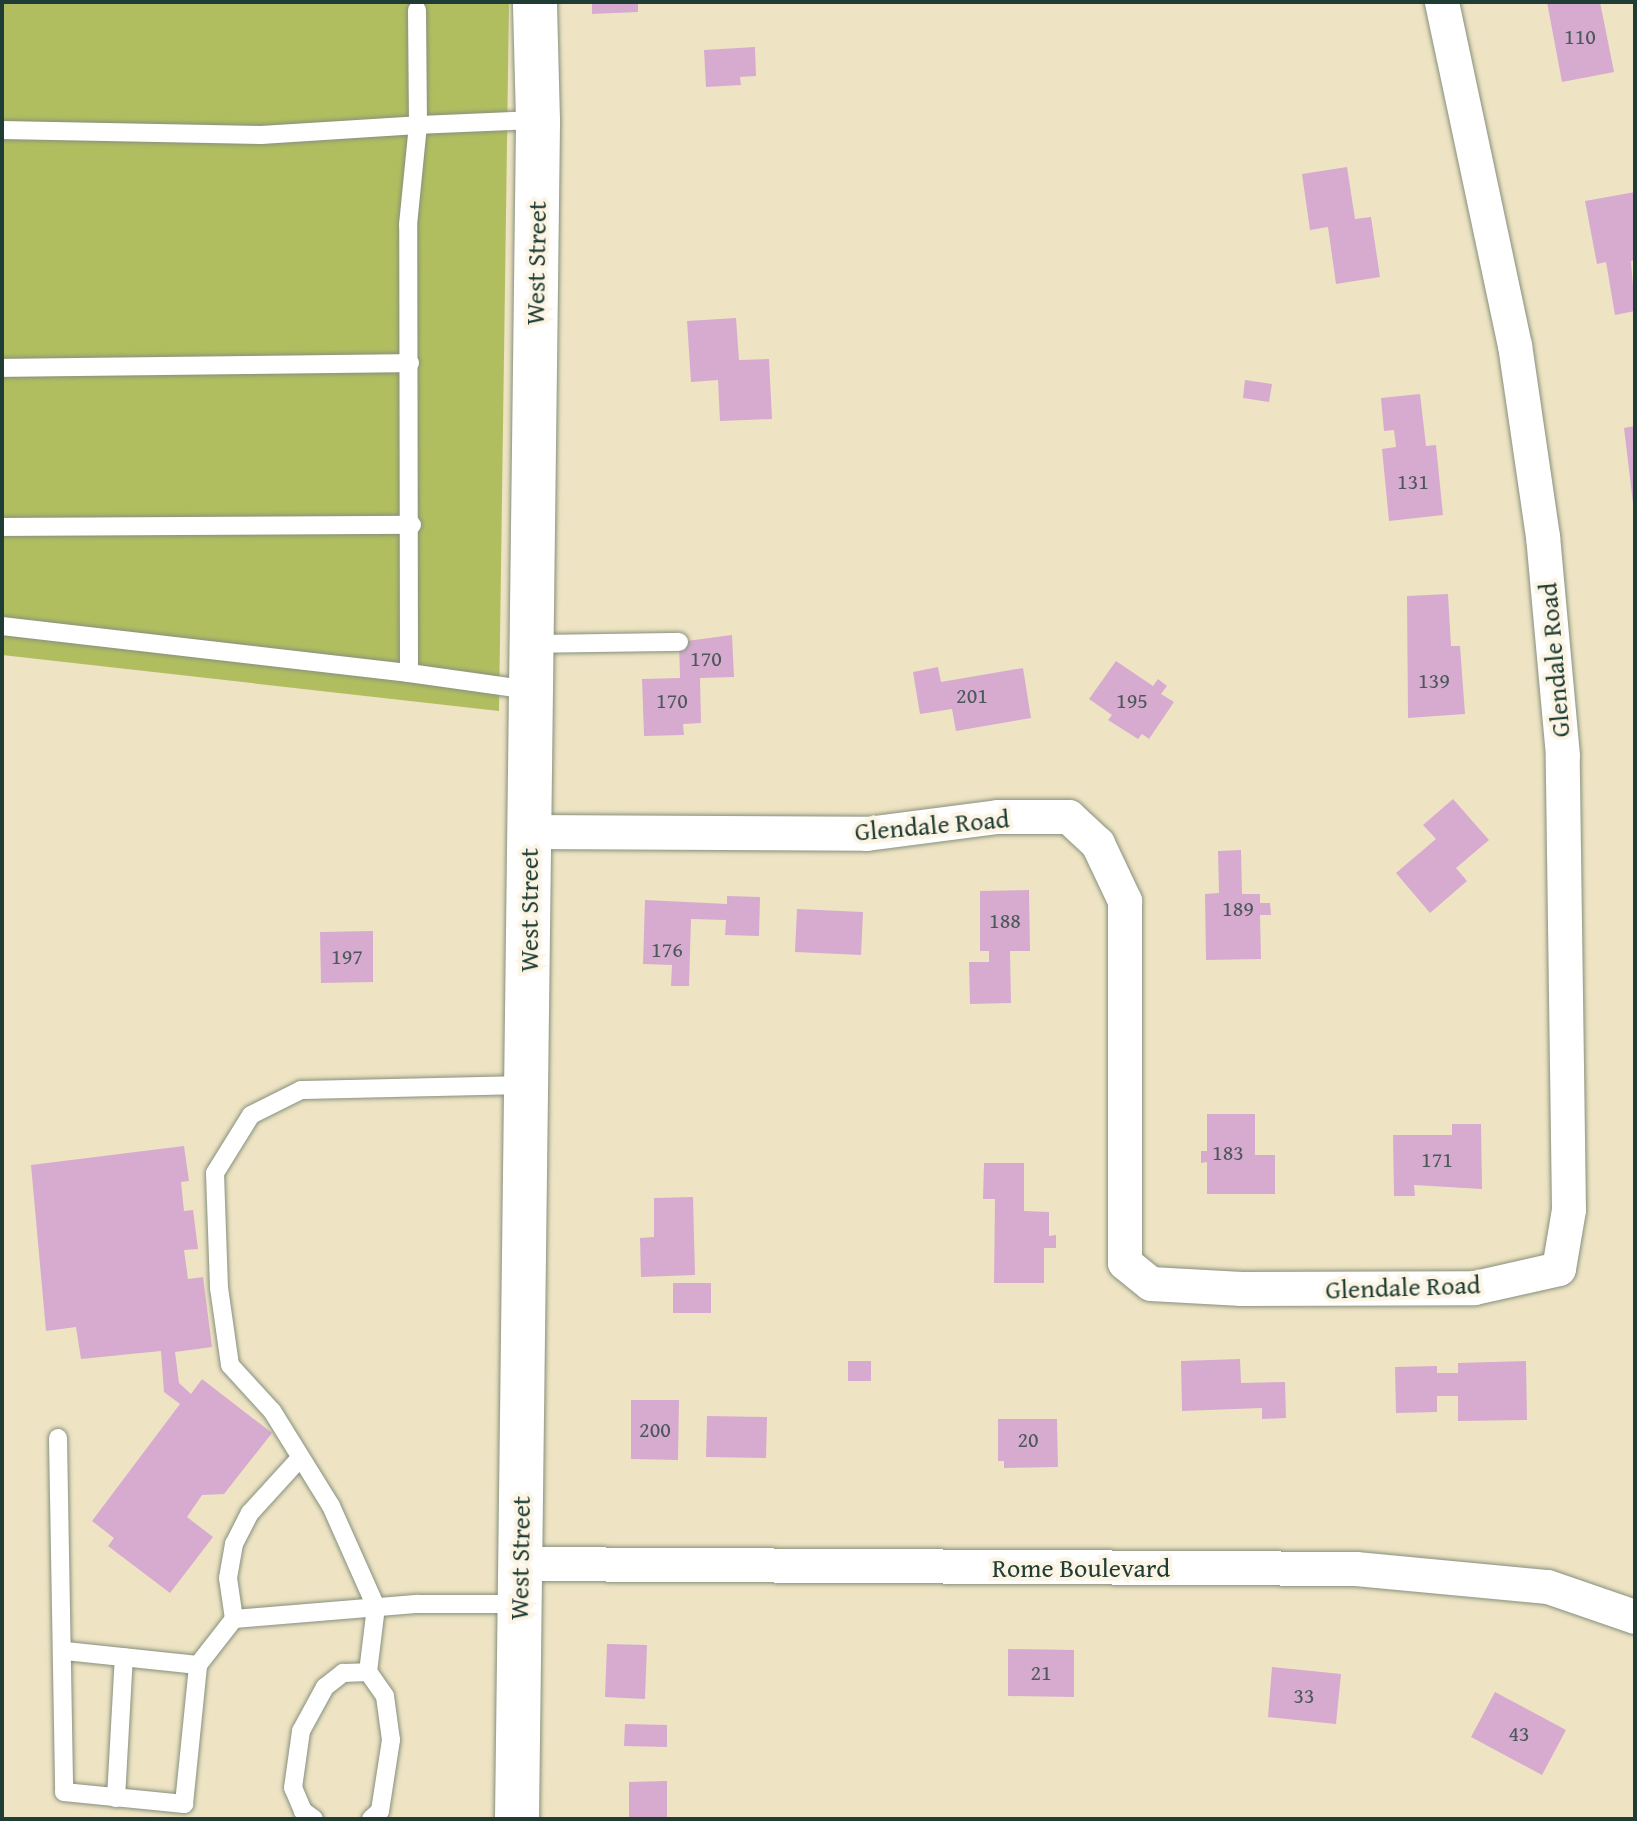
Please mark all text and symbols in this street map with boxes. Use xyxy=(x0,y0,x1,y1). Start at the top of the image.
house number: 110 xyxy=(1564,24,1596,50)
street label: West Street xyxy=(519,201,553,325)
house number: 131 xyxy=(1397,469,1429,495)
street label: Glendale Road xyxy=(1532,581,1576,739)
house number: 170 xyxy=(690,646,722,672)
house number: 139 xyxy=(1418,668,1450,694)
house number: 201 xyxy=(956,683,988,709)
house number: 170 xyxy=(656,688,688,714)
house number: 195 xyxy=(1116,688,1148,714)
street label: Glendale Road xyxy=(853,803,1011,847)
street label: West Street xyxy=(513,848,545,972)
house number: 189 xyxy=(1222,896,1254,922)
house number: 188 xyxy=(989,908,1021,934)
house number: 176 xyxy=(651,937,683,963)
house number: 197 xyxy=(331,944,363,970)
house number: 183 xyxy=(1212,1140,1244,1166)
house number: 171 xyxy=(1421,1147,1453,1173)
street label: Glendale Road xyxy=(1325,1269,1481,1305)
house number: 200 xyxy=(639,1417,671,1443)
house number: 20 xyxy=(1017,1427,1039,1453)
street label: West Street xyxy=(503,1496,537,1620)
street label: Rome Boulevard xyxy=(992,1552,1170,1584)
house number: 21 xyxy=(1030,1660,1052,1686)
house number: 33 xyxy=(1293,1683,1315,1709)
house number: 43 xyxy=(1508,1721,1530,1747)

